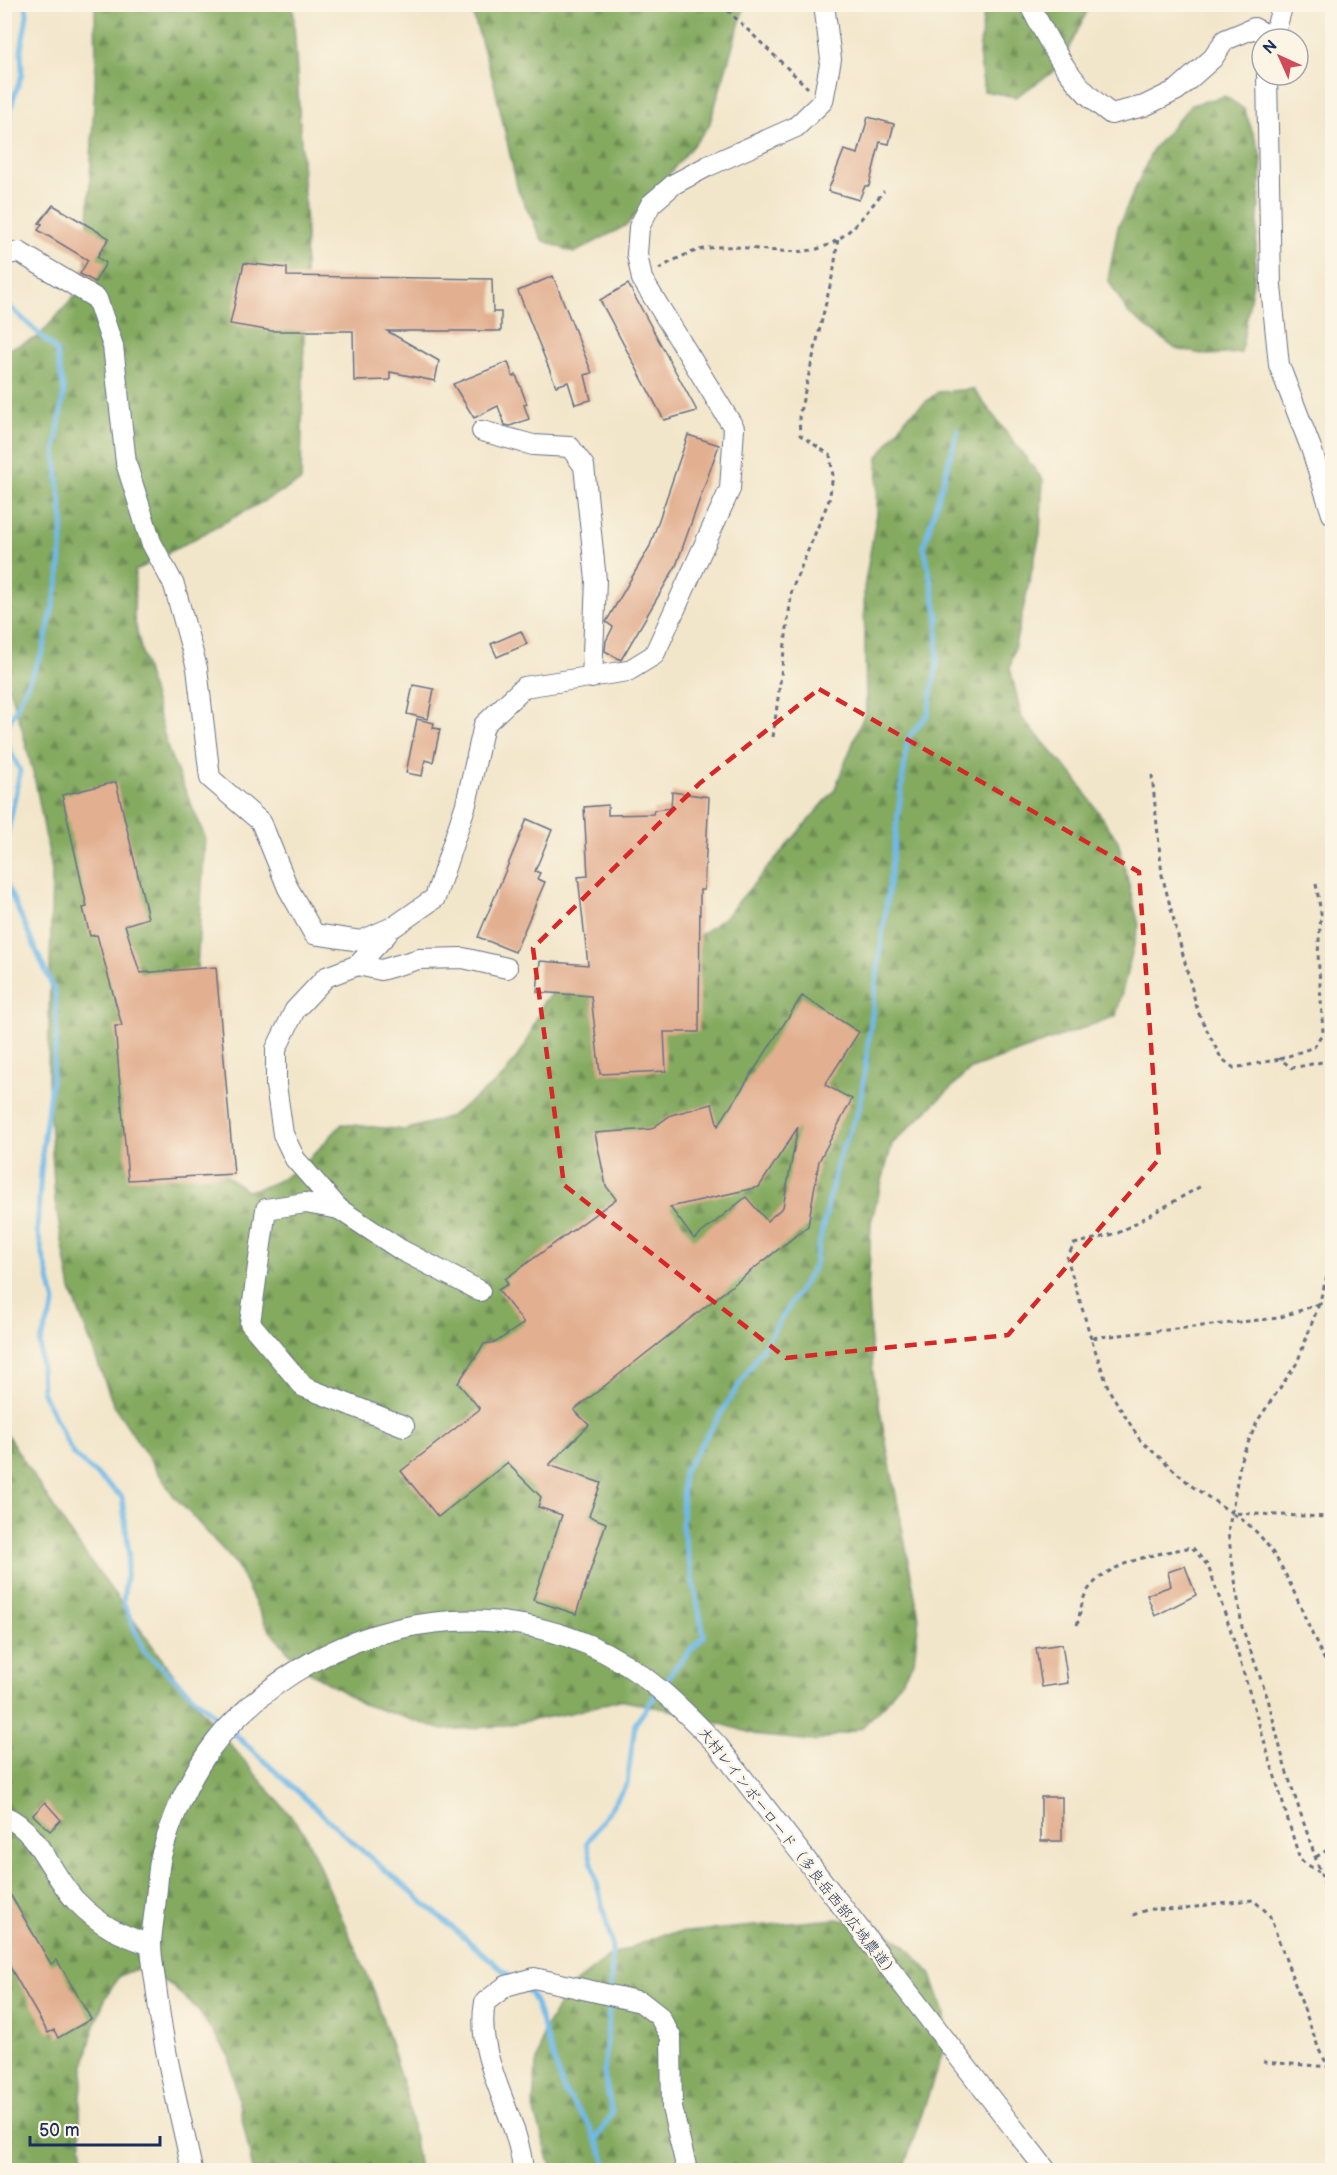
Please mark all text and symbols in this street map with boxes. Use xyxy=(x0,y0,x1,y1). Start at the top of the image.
north arrow xyxy=(1250,27,1310,87)
text: N xyxy=(1259,36,1281,58)
street label: 大村レインボーロード（多良岳西部広域農道） xyxy=(694,1724,902,1982)
scale bar xyxy=(30,2109,160,2147)
text: 50 m xyxy=(39,2120,80,2141)

